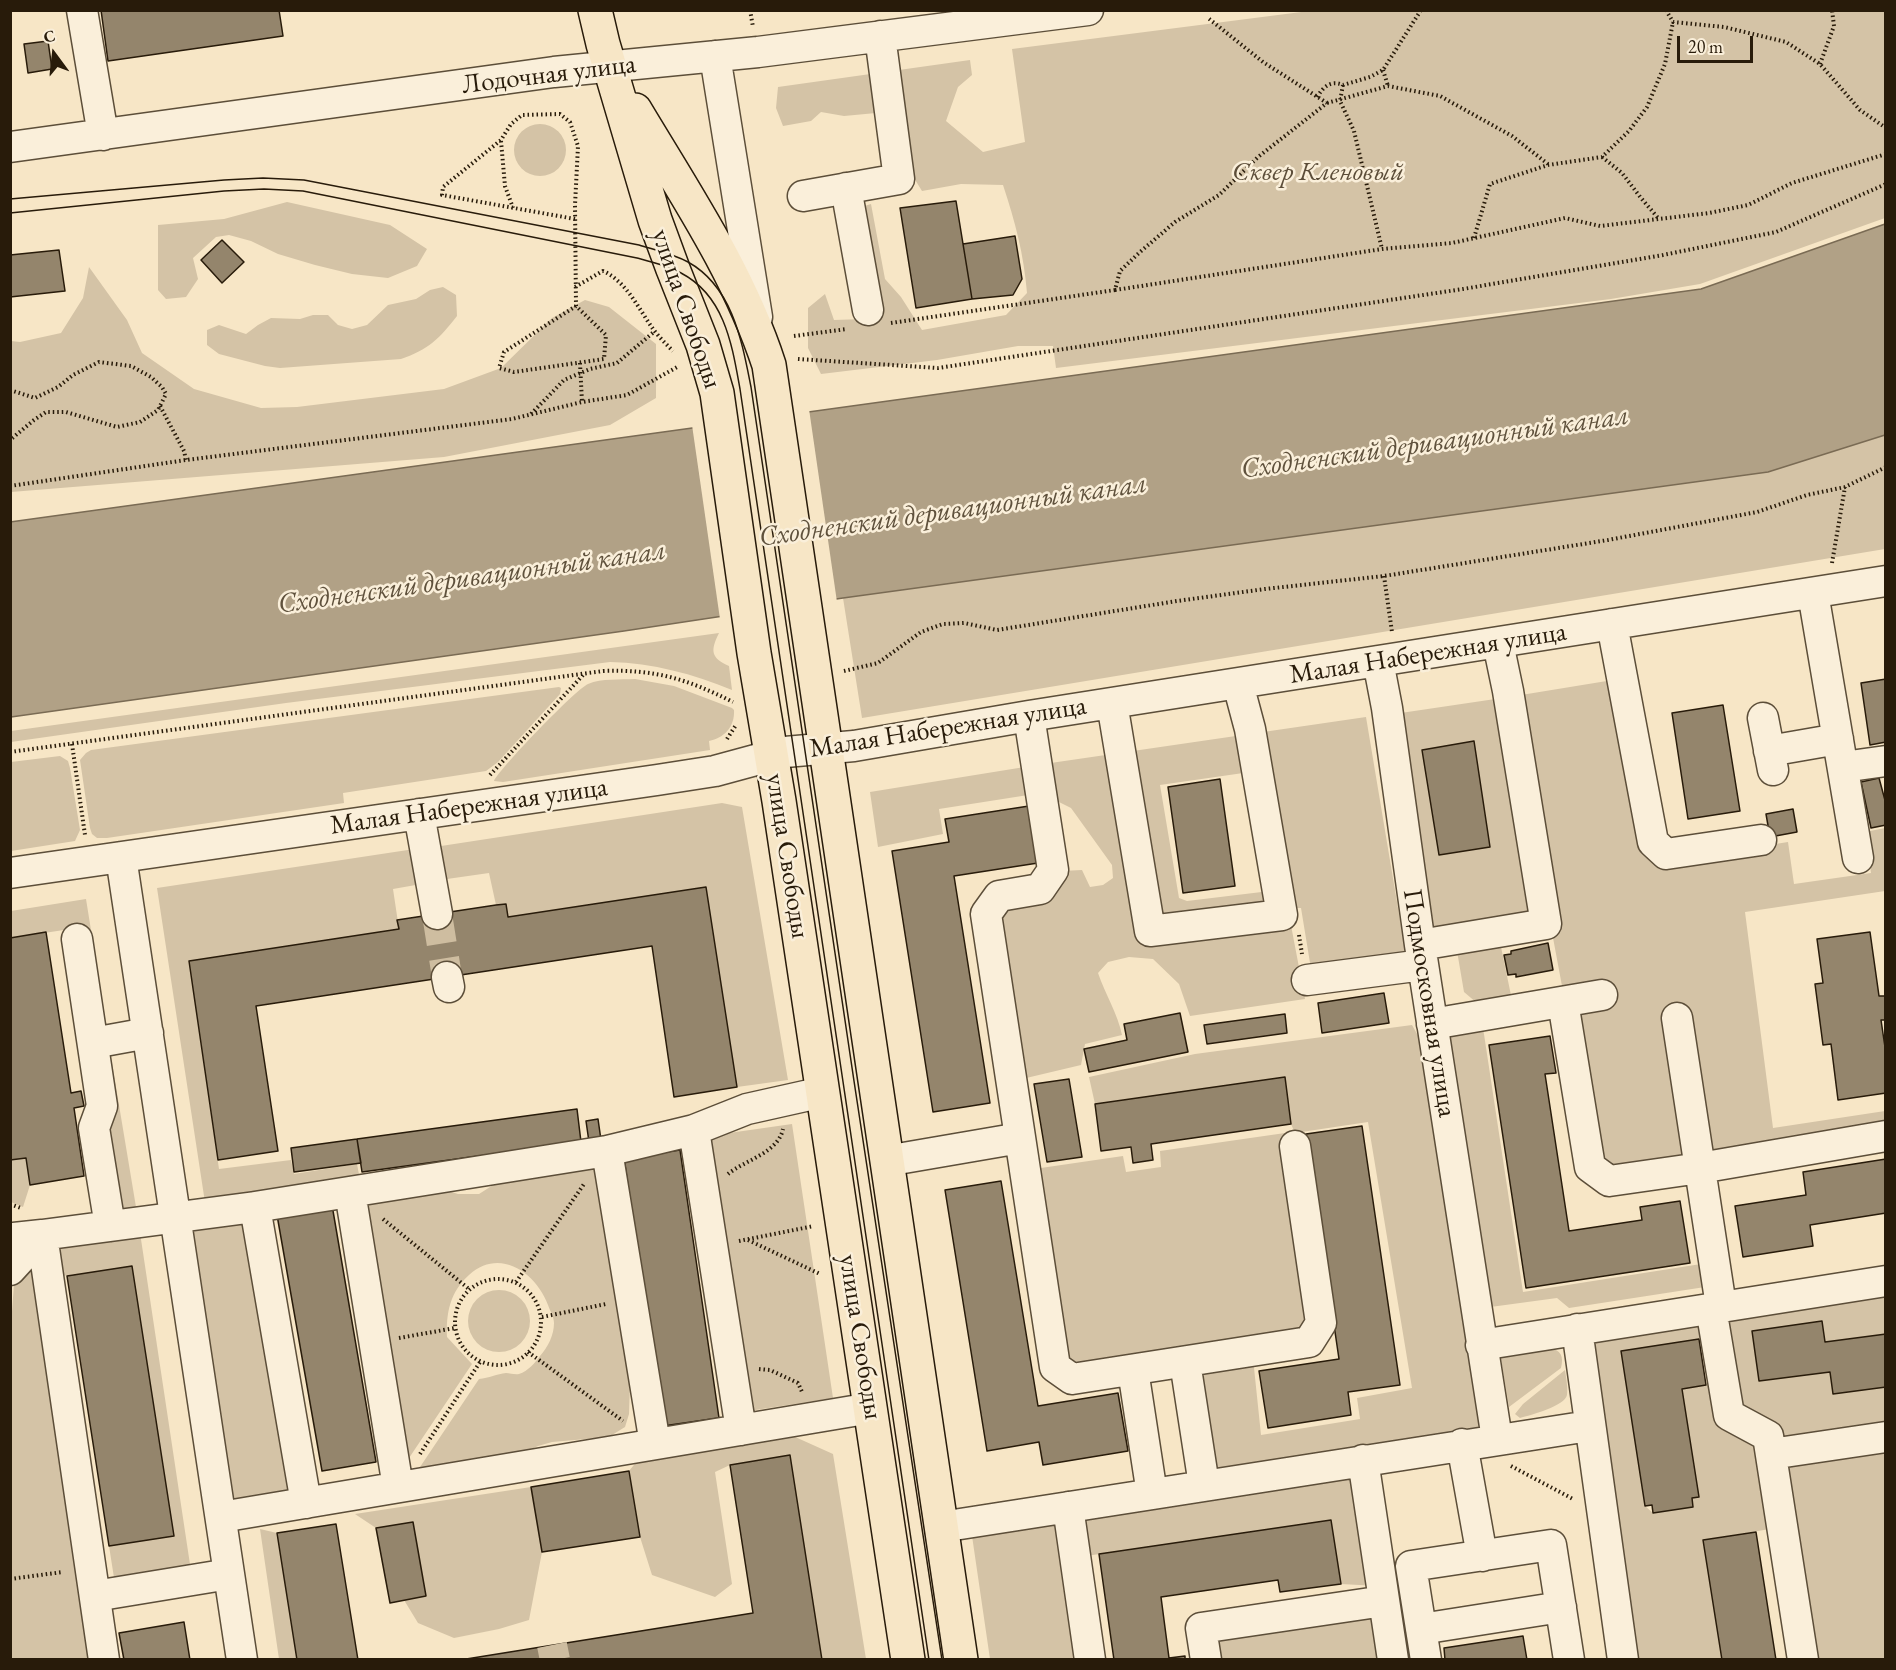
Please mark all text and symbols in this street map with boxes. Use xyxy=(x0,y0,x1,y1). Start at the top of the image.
north arrow xyxy=(24,24,84,84)
scale bar xyxy=(1680,24,1756,62)
text: С xyxy=(41,25,57,48)
text: 20 m xyxy=(1688,35,1723,58)
street label: Лодочная улица xyxy=(460,48,638,102)
park label: Сквер Кленовый xyxy=(1232,157,1404,189)
street label: улица Свободы xyxy=(644,225,728,393)
water label: Сходненский деривационный канал xyxy=(1239,399,1631,487)
water label: Сходненский деривационный канал xyxy=(757,467,1149,555)
water label: Сходненский деривационный канал xyxy=(276,534,668,622)
street label: Малая Набережная улица xyxy=(1287,616,1569,692)
street label: Малая Набережная улица xyxy=(807,690,1089,766)
street label: Малая Набережная улица xyxy=(328,771,610,843)
street label: улица Свободы xyxy=(758,771,816,941)
street label: Подмосковная улица xyxy=(1395,887,1463,1119)
street label: улица Свободы xyxy=(831,1252,889,1422)

